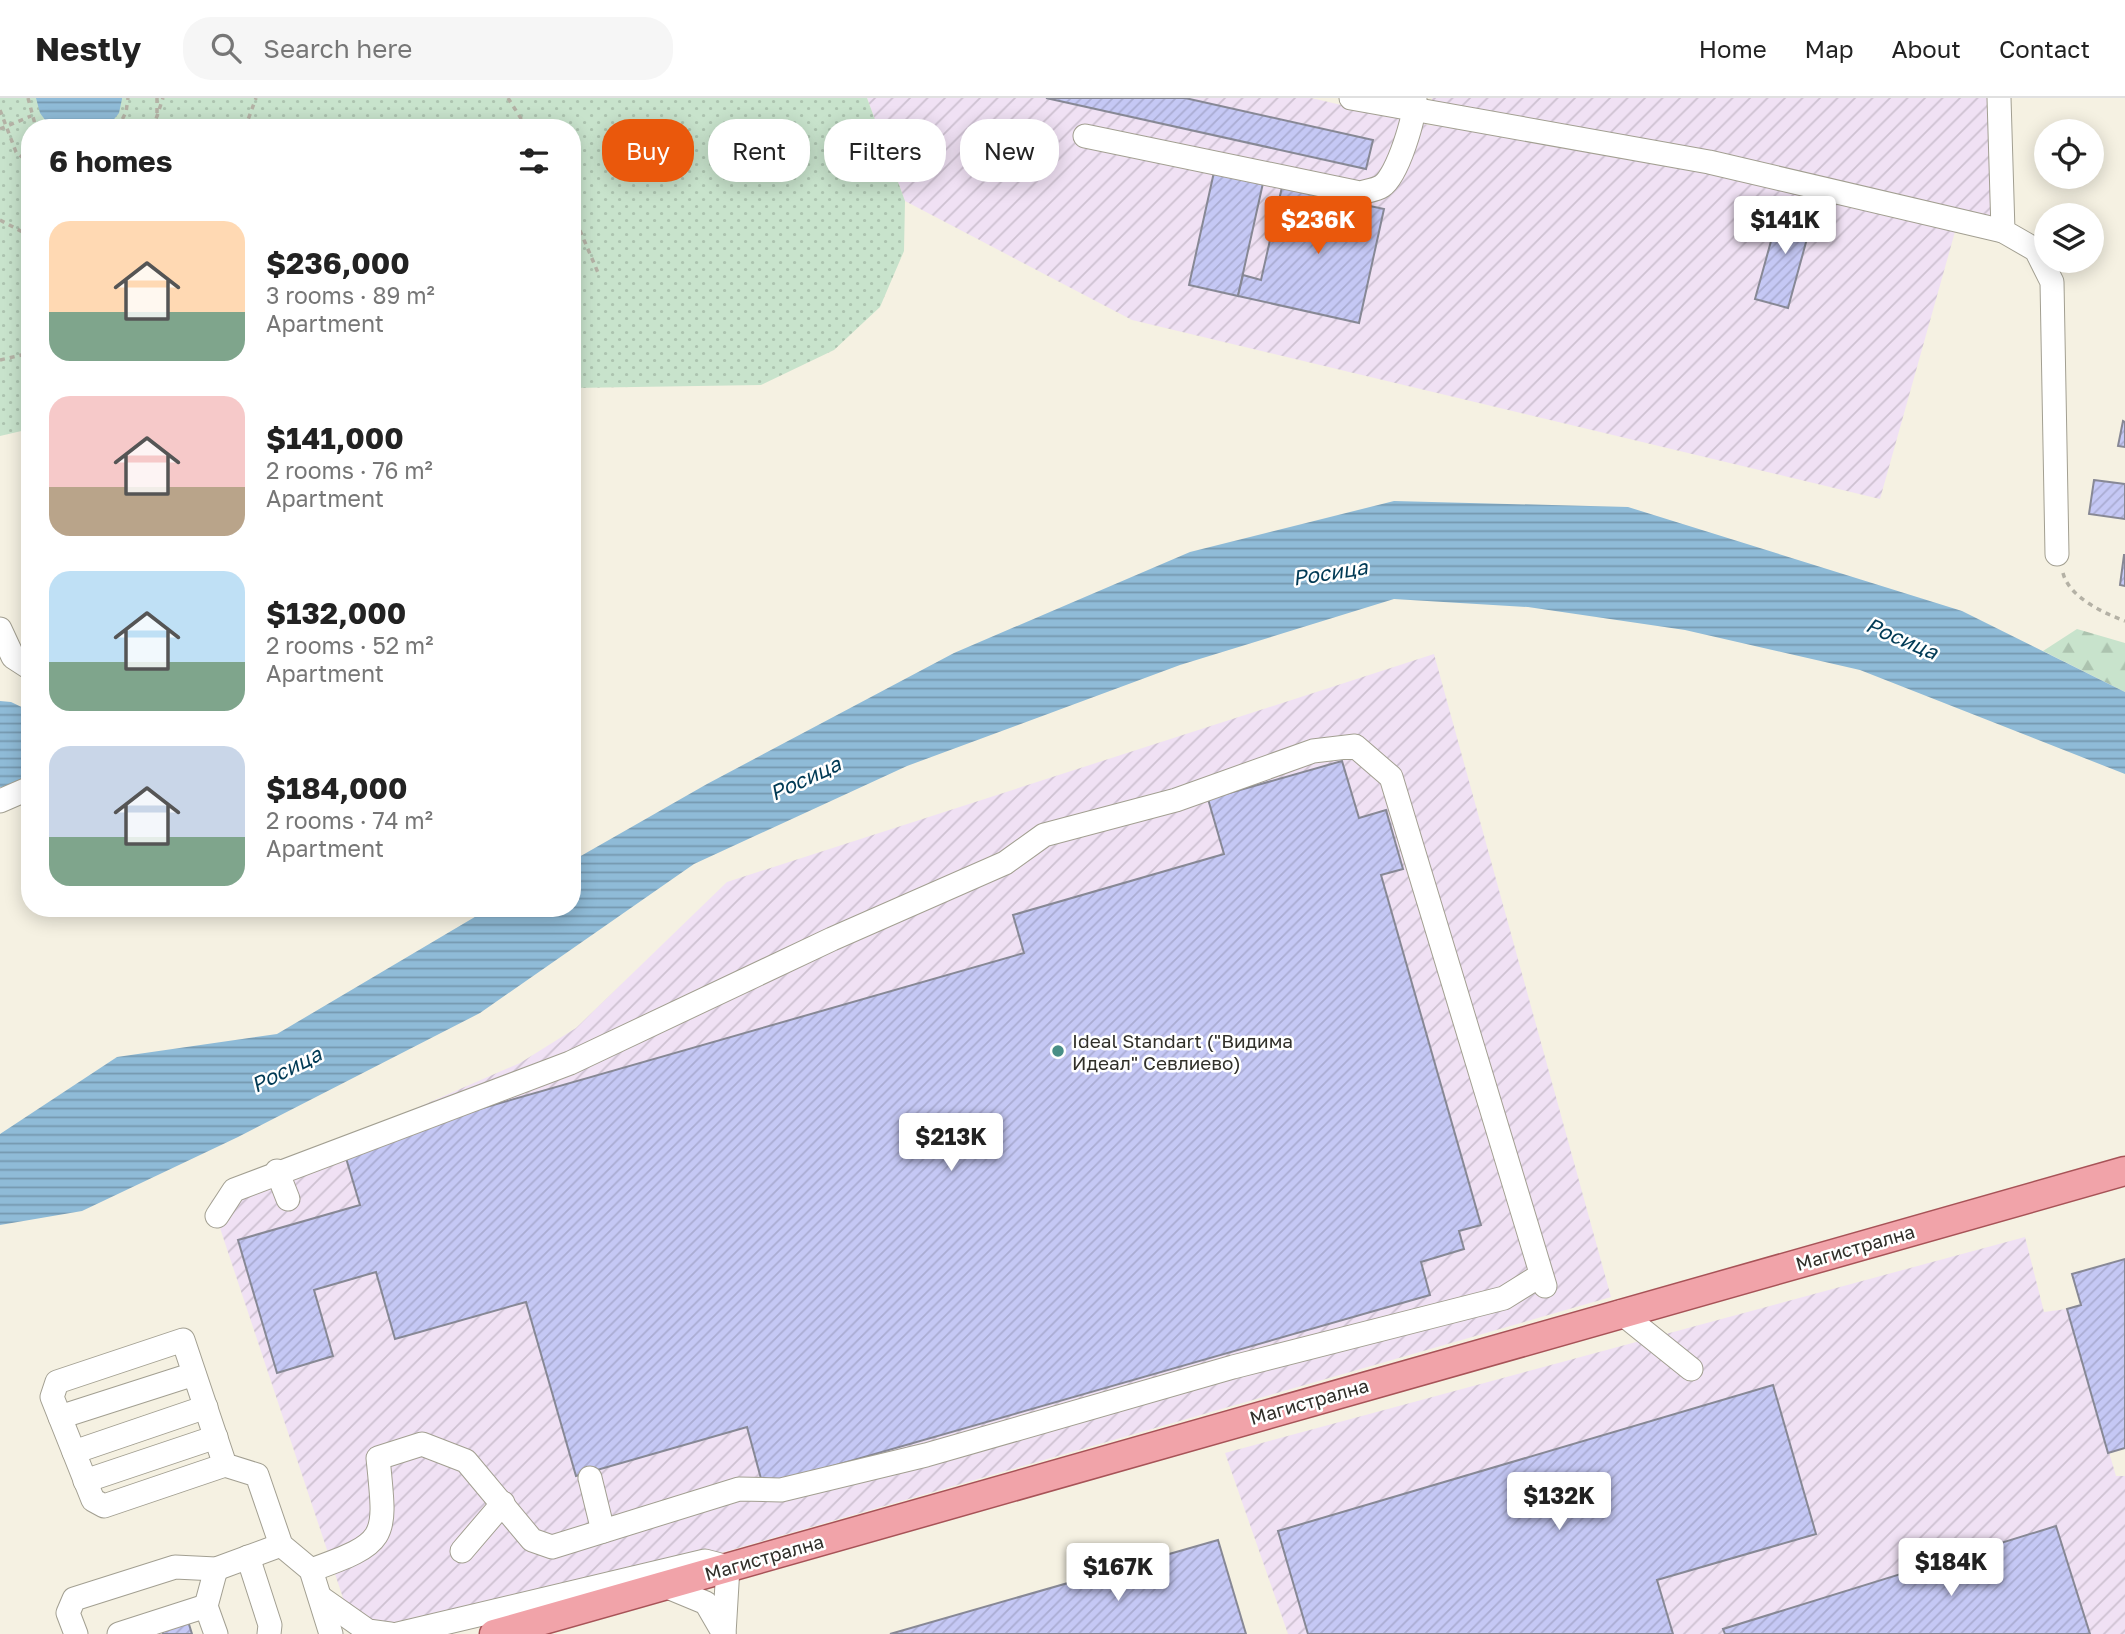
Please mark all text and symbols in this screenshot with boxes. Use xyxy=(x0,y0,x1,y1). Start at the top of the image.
search box xyxy=(183,17,673,80)
text: Nestly xyxy=(35,29,141,68)
icon: search xyxy=(207,29,245,67)
text: Search here xyxy=(263,33,412,64)
text: Home xyxy=(1699,34,1767,63)
text: Map xyxy=(1805,34,1854,63)
text: About xyxy=(1892,34,1961,63)
text: Contact xyxy=(1999,34,2090,63)
chip: Buy xyxy=(602,119,694,182)
chip: Rent xyxy=(708,119,810,182)
chip: Filters xyxy=(824,119,946,182)
chip: New xyxy=(960,119,1059,182)
map controls xyxy=(2034,119,2104,273)
button: locate xyxy=(2034,119,2104,189)
icon: filters xyxy=(515,142,553,180)
text: 6 homes xyxy=(49,143,172,179)
pin: $236K xyxy=(1269,197,1367,256)
pin: $141K xyxy=(1736,197,1834,256)
button: layers xyxy=(2034,203,2104,273)
text: $236K xyxy=(1281,205,1355,233)
text: $141K xyxy=(1750,205,1820,233)
text: $236,000 xyxy=(266,245,410,281)
icon: home xyxy=(105,249,189,333)
text: 3 rooms · 89 m² xyxy=(266,281,435,309)
text: Apartment xyxy=(266,309,384,337)
text: $141,000 xyxy=(266,420,404,456)
icon: home xyxy=(105,424,189,508)
text: 2 rooms · 76 m² xyxy=(266,456,433,484)
text: Apartment xyxy=(266,484,384,512)
water label: Росица xyxy=(1291,553,1370,591)
text: $132,000 xyxy=(266,595,406,631)
icon: home xyxy=(105,599,189,683)
water label: Росица xyxy=(1862,611,1943,665)
text: 2 rooms · 52 m² xyxy=(266,631,433,659)
text: Apartment xyxy=(266,659,384,687)
water label: Росица xyxy=(765,750,846,806)
text: $184,000 xyxy=(266,770,408,806)
icon: home xyxy=(105,774,189,858)
text: 2 rooms · 74 m² xyxy=(266,806,433,834)
text: Apartment xyxy=(266,834,384,862)
place label: Ideal Standart ("Видима Идеал" Севлиево) xyxy=(1072,1029,1293,1074)
water label: Росица xyxy=(246,1040,327,1098)
marker: Ideal Standart ("Видима Идеал" Севлиево) xyxy=(1050,1043,1066,1059)
pin: $213K xyxy=(902,1114,1000,1173)
text: $213K xyxy=(915,1122,987,1150)
street label: Магистрална xyxy=(1793,1219,1917,1275)
street label: Магистрална xyxy=(1247,1373,1371,1429)
pin: $132K xyxy=(1510,1472,1608,1532)
text: $132K xyxy=(1523,1481,1595,1509)
street label: Магистрална xyxy=(702,1529,826,1585)
pin: $184K xyxy=(1902,1538,2000,1598)
pin: $167K xyxy=(1069,1544,1167,1603)
text: $184K xyxy=(1914,1547,1988,1575)
text: $167K xyxy=(1082,1552,1154,1580)

